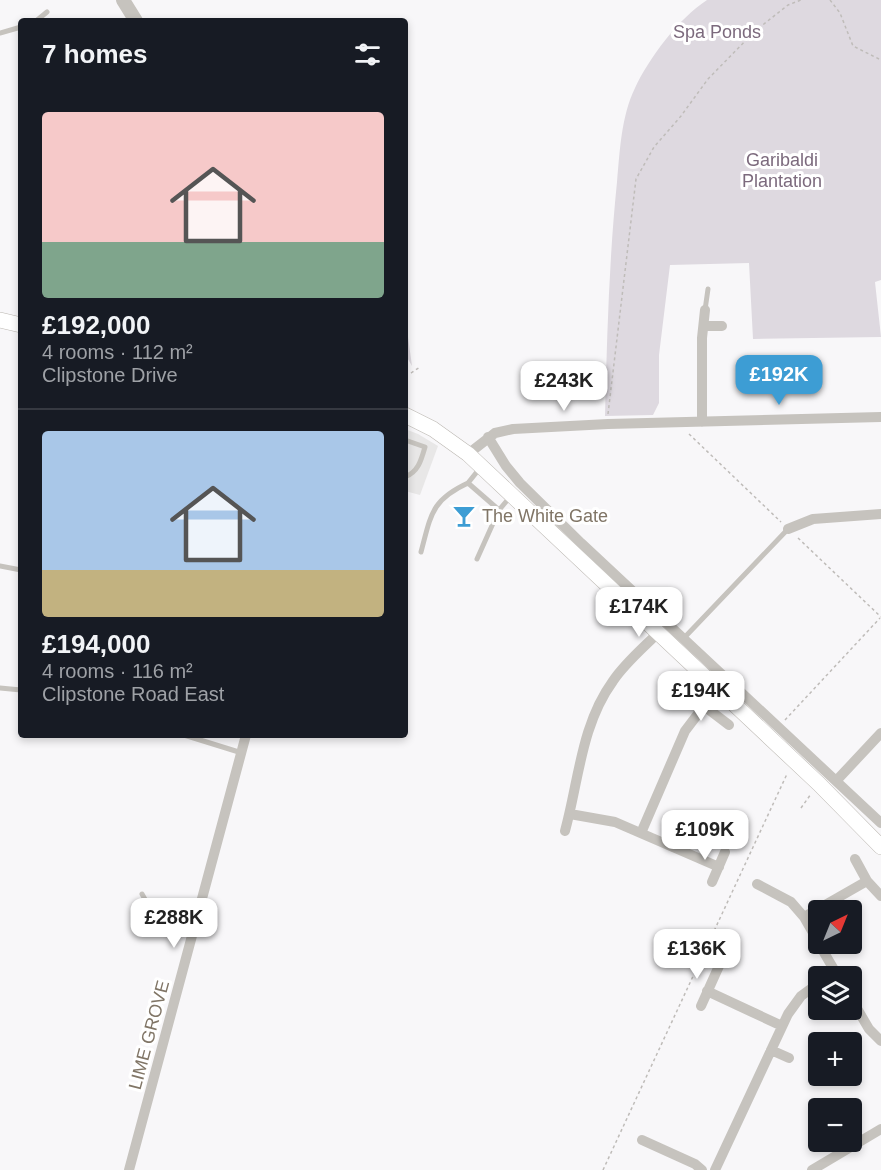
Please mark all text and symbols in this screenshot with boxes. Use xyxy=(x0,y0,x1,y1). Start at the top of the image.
park label: Spa Ponds xyxy=(673,22,761,42)
icon: filters xyxy=(351,38,384,71)
text: 7 homes xyxy=(42,39,148,69)
park label: Garibaldi Plantation xyxy=(742,150,822,191)
icon: home xyxy=(159,151,267,259)
text: £192,000 xyxy=(42,310,150,340)
text: 4 rooms · 112 m² xyxy=(42,341,193,363)
pin: £192K xyxy=(737,355,821,406)
pin: £243K xyxy=(522,361,606,412)
text: £192K xyxy=(750,363,808,385)
text: Clipstone Drive xyxy=(42,364,178,386)
text: £243K xyxy=(535,369,593,391)
icon: home xyxy=(159,470,267,578)
bar icon: The White Gate xyxy=(451,503,477,529)
place label: The White Gate xyxy=(482,506,608,526)
pin: £174K xyxy=(597,587,681,638)
text: £174K xyxy=(610,595,668,617)
text: £194,000 xyxy=(42,629,150,659)
text: 4 rooms · 116 m² xyxy=(42,660,193,682)
pin: £194K xyxy=(659,671,743,722)
text: £194K xyxy=(672,679,730,701)
text: Clipstone Road East xyxy=(42,683,224,705)
pin: £109K xyxy=(663,810,747,861)
text: £109K xyxy=(676,818,734,840)
pin: £288K xyxy=(132,898,216,949)
north arrow xyxy=(808,900,862,954)
map controls xyxy=(808,900,862,1152)
text: £288K xyxy=(145,906,203,928)
pin: £136K xyxy=(655,929,739,980)
text: £136K xyxy=(668,937,726,959)
button: layers xyxy=(808,966,862,1020)
street label: LIME GROVE xyxy=(125,978,173,1092)
button: + xyxy=(808,1032,862,1086)
button: − xyxy=(808,1098,862,1152)

